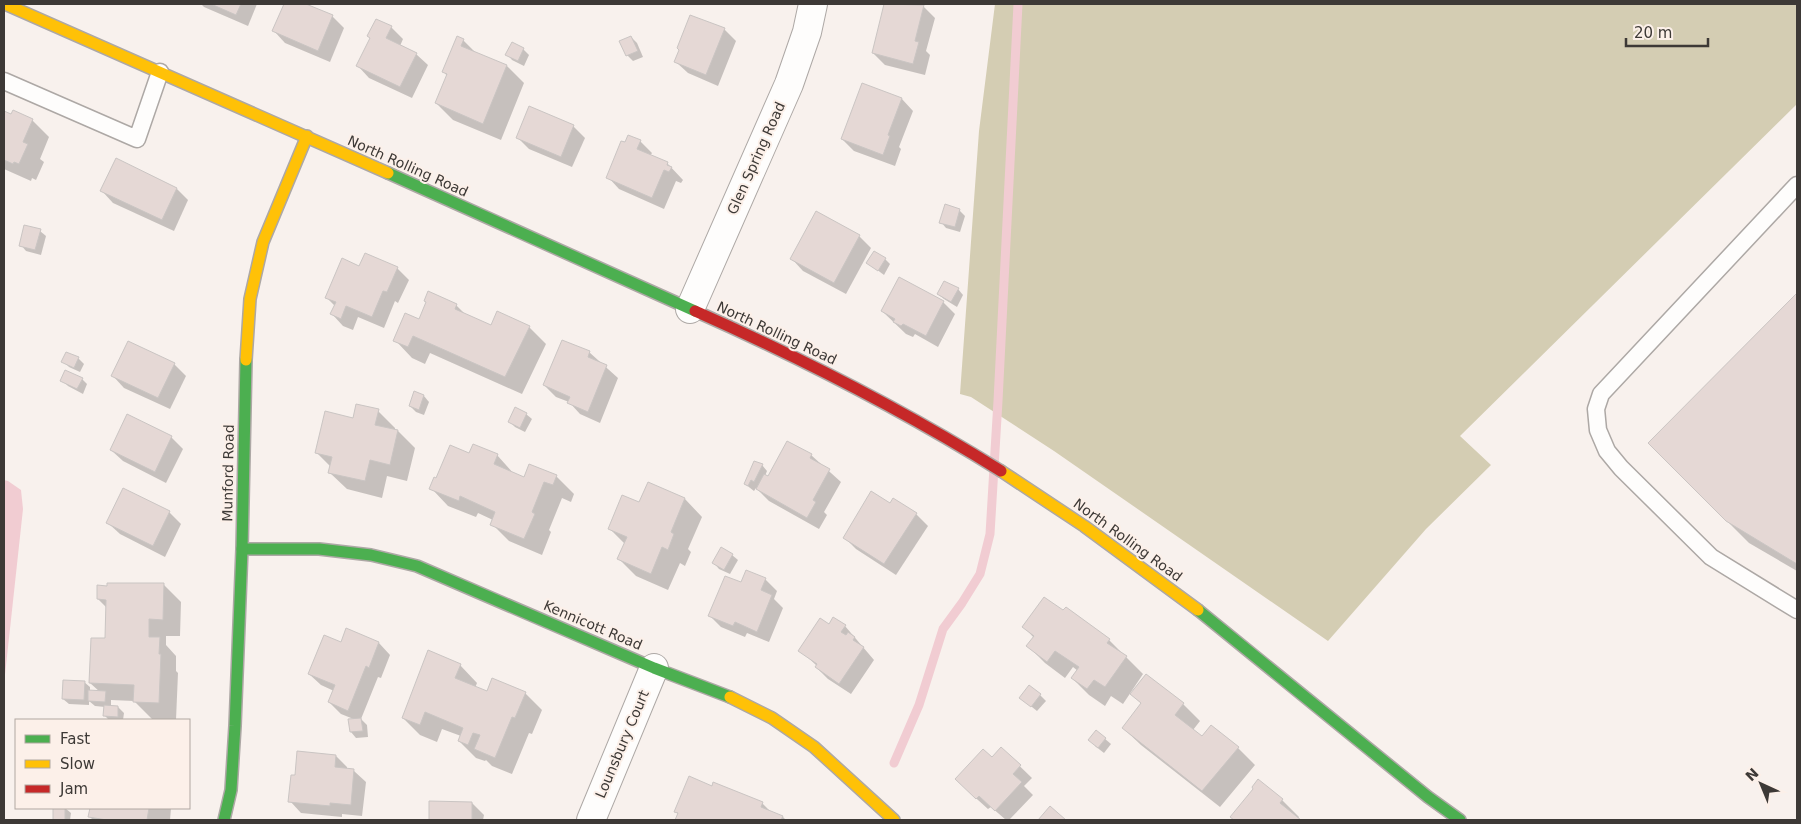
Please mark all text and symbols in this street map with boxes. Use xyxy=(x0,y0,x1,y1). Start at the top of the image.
scale bar xyxy=(1626,15,1708,47)
text: 20 m xyxy=(1634,24,1672,42)
street label: Glen Spring Road xyxy=(724,99,788,217)
street label: North Rolling Road xyxy=(345,132,471,200)
street label: North Rolling Road xyxy=(715,298,839,368)
street label: Munford Road xyxy=(219,424,237,522)
street label: North Rolling Road xyxy=(1071,495,1185,585)
street label: Kennicott Road xyxy=(541,597,645,653)
street label: Lounsbury Court xyxy=(592,687,652,800)
legend xyxy=(15,719,190,809)
text: Fast xyxy=(60,730,90,748)
text: Slow xyxy=(60,755,95,773)
north arrow xyxy=(1736,759,1786,809)
text: N xyxy=(1742,765,1762,784)
text: Jam xyxy=(59,780,88,798)

